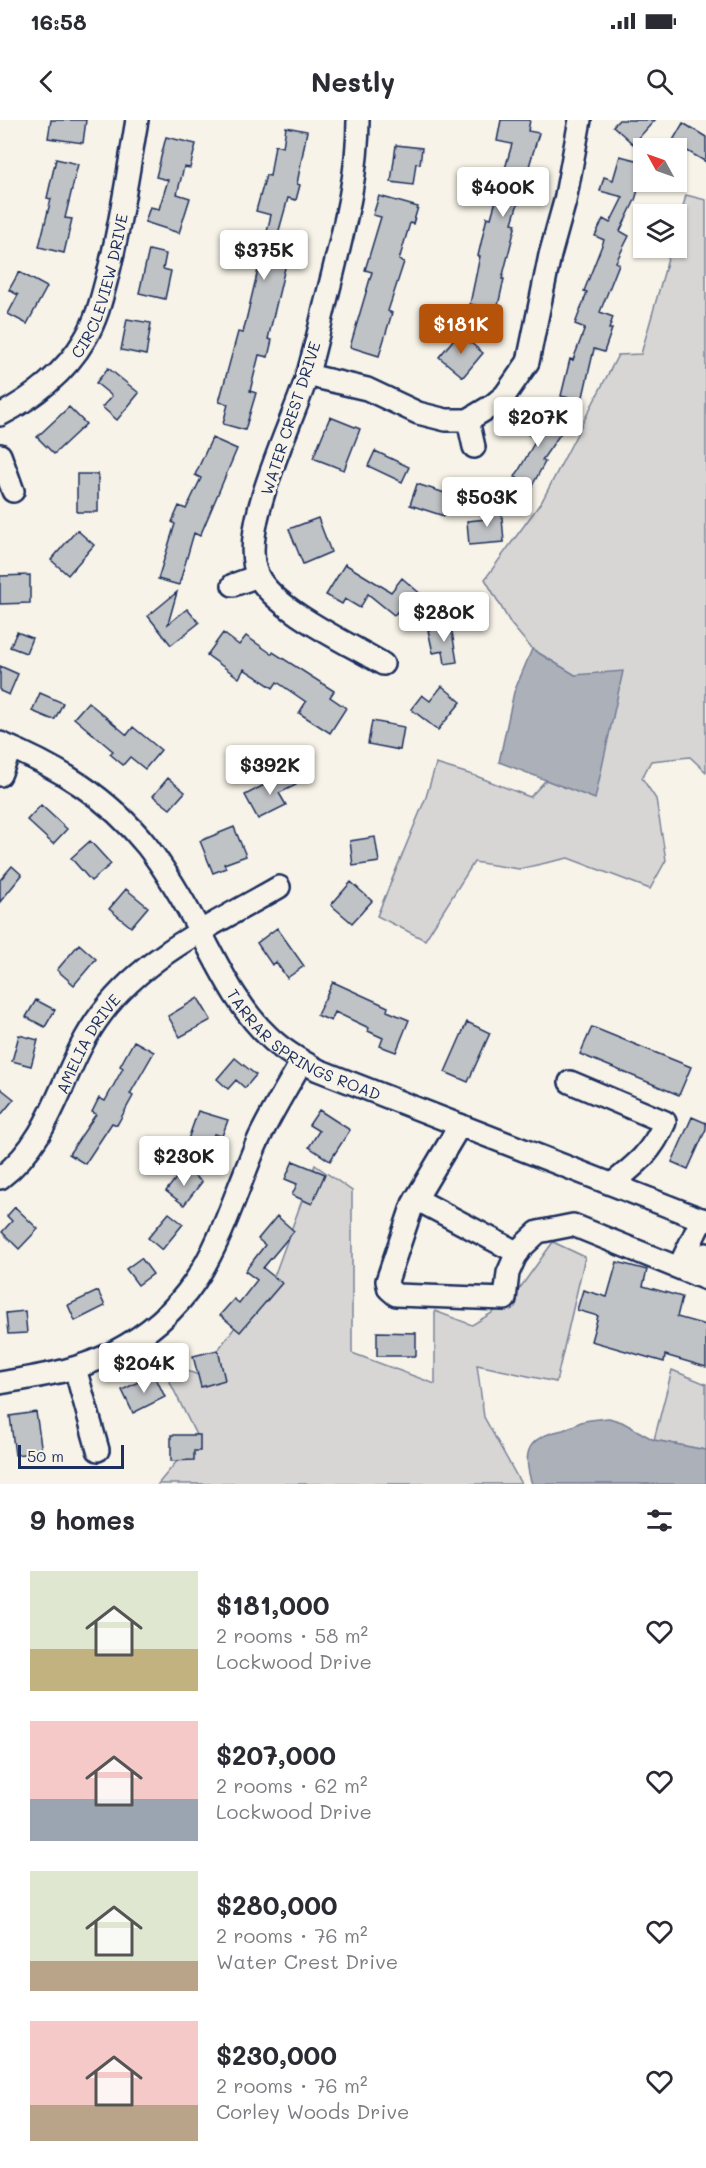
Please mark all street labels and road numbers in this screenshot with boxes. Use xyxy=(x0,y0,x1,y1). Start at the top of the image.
street label: CIRCLEVIEW DRIVE xyxy=(65,212,131,362)
street label: WATER CREST DRIVE xyxy=(255,339,325,497)
street label: TARRAR SPRINGS ROAD xyxy=(223,985,384,1104)
street label: AMELIA DRIVE xyxy=(50,989,124,1097)

